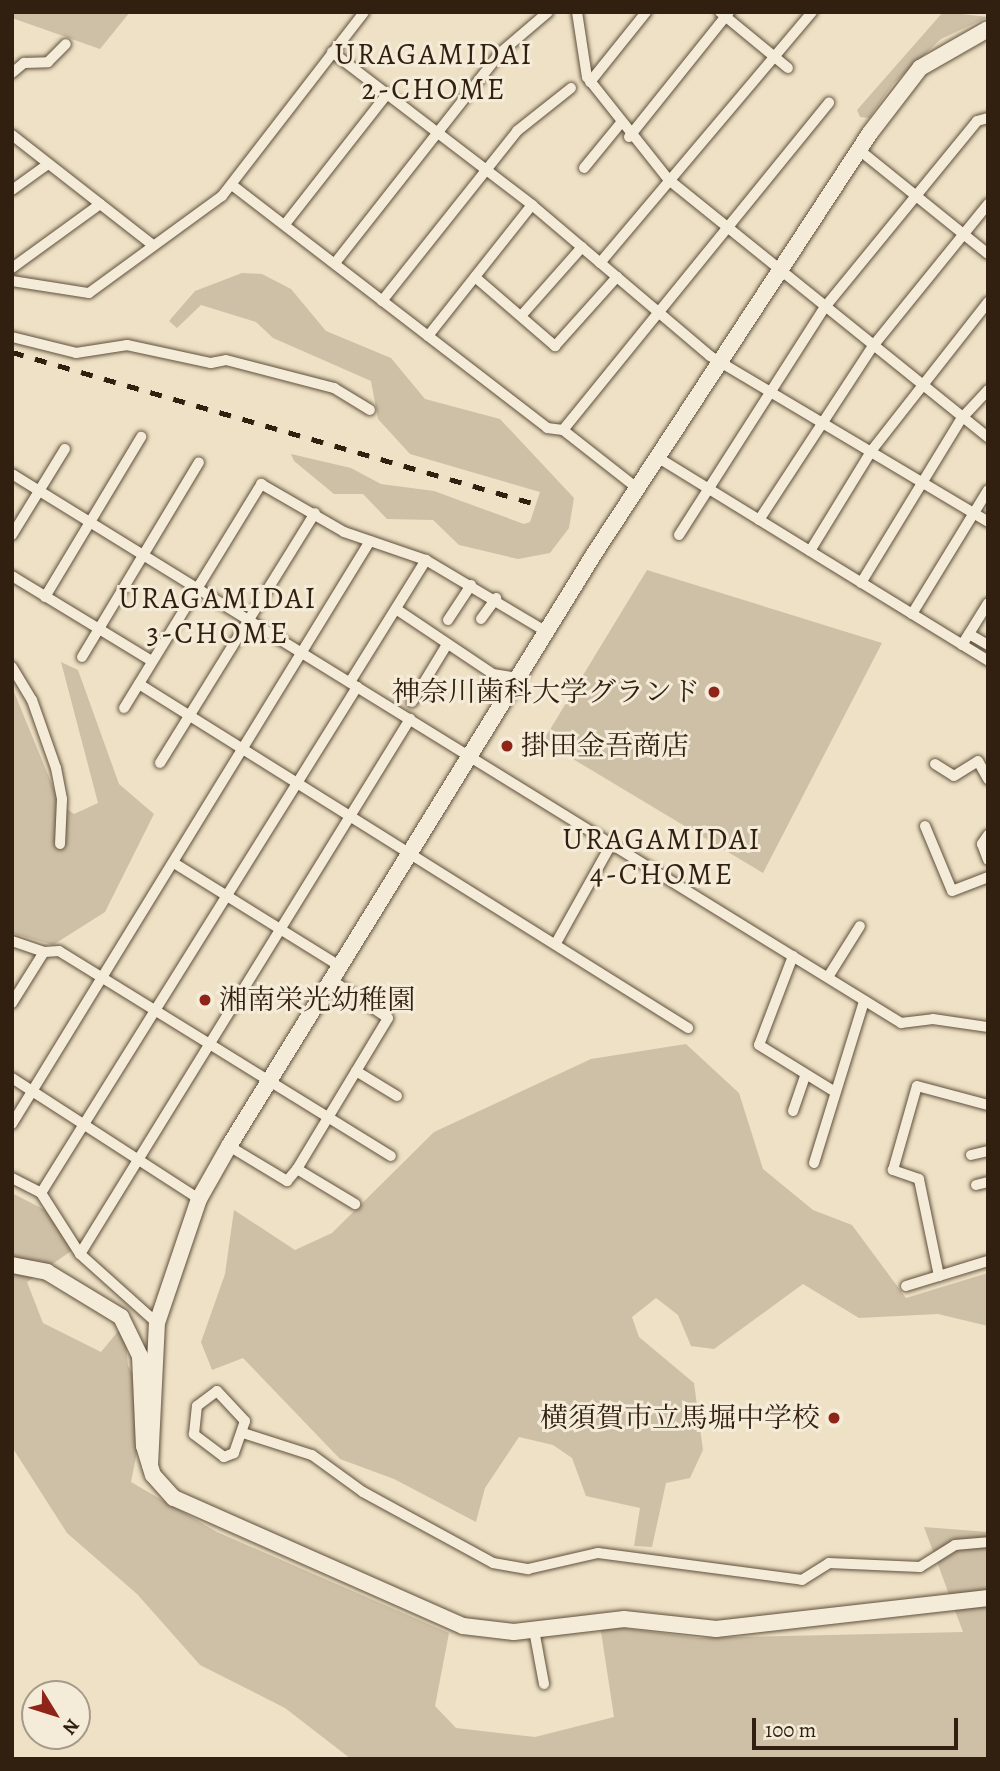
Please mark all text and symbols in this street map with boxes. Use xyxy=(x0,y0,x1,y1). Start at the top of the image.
district label: URAGAMIDAI 2-CHOME xyxy=(336,36,532,106)
district label: URAGAMIDAI 3-CHOME xyxy=(120,580,316,650)
place label: 神奈川歯科大学グランド xyxy=(392,675,700,709)
marker: 神奈川歯科大学グランド xyxy=(706,684,722,700)
place label: 掛田金吾商店 xyxy=(521,729,689,763)
marker: 掛田金吾商店 xyxy=(499,738,515,754)
district label: URAGAMIDAI 4-CHOME xyxy=(564,821,760,892)
place label: 湘南栄光幼稚園 xyxy=(219,983,415,1017)
marker: 湘南栄光幼稚園 xyxy=(197,992,213,1008)
place label: 横須賀市立馬堀中学校 xyxy=(540,1401,820,1435)
marker: 横須賀市立馬堀中学校 xyxy=(826,1410,842,1426)
north arrow xyxy=(21,1680,91,1750)
scale bar xyxy=(755,1704,962,1748)
text: N xyxy=(56,1713,85,1740)
text: 100 m xyxy=(765,1716,816,1744)

